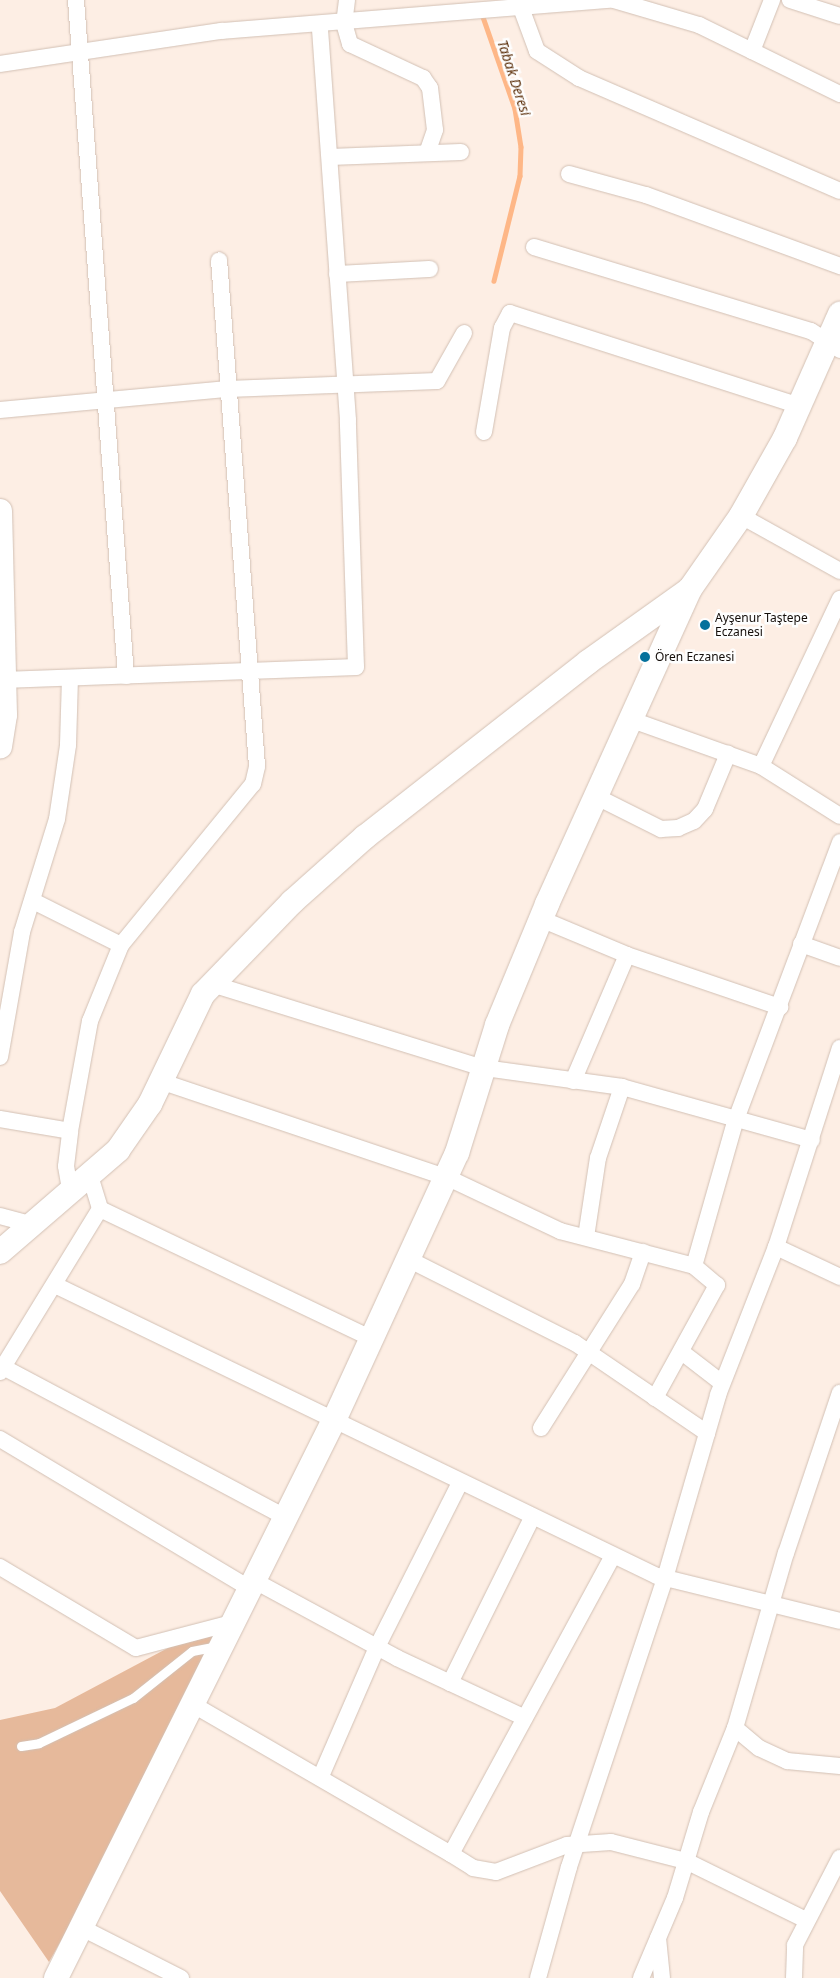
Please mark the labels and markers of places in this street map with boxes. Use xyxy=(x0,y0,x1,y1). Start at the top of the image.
place label: Ayşenur Taştepe Eczanesi xyxy=(715,611,808,639)
marker: Ayşenur Taştepe Eczanesi xyxy=(699,619,711,631)
place label: Ören Eczanesi xyxy=(655,650,734,664)
marker: Ören Eczanesi xyxy=(639,651,651,663)

